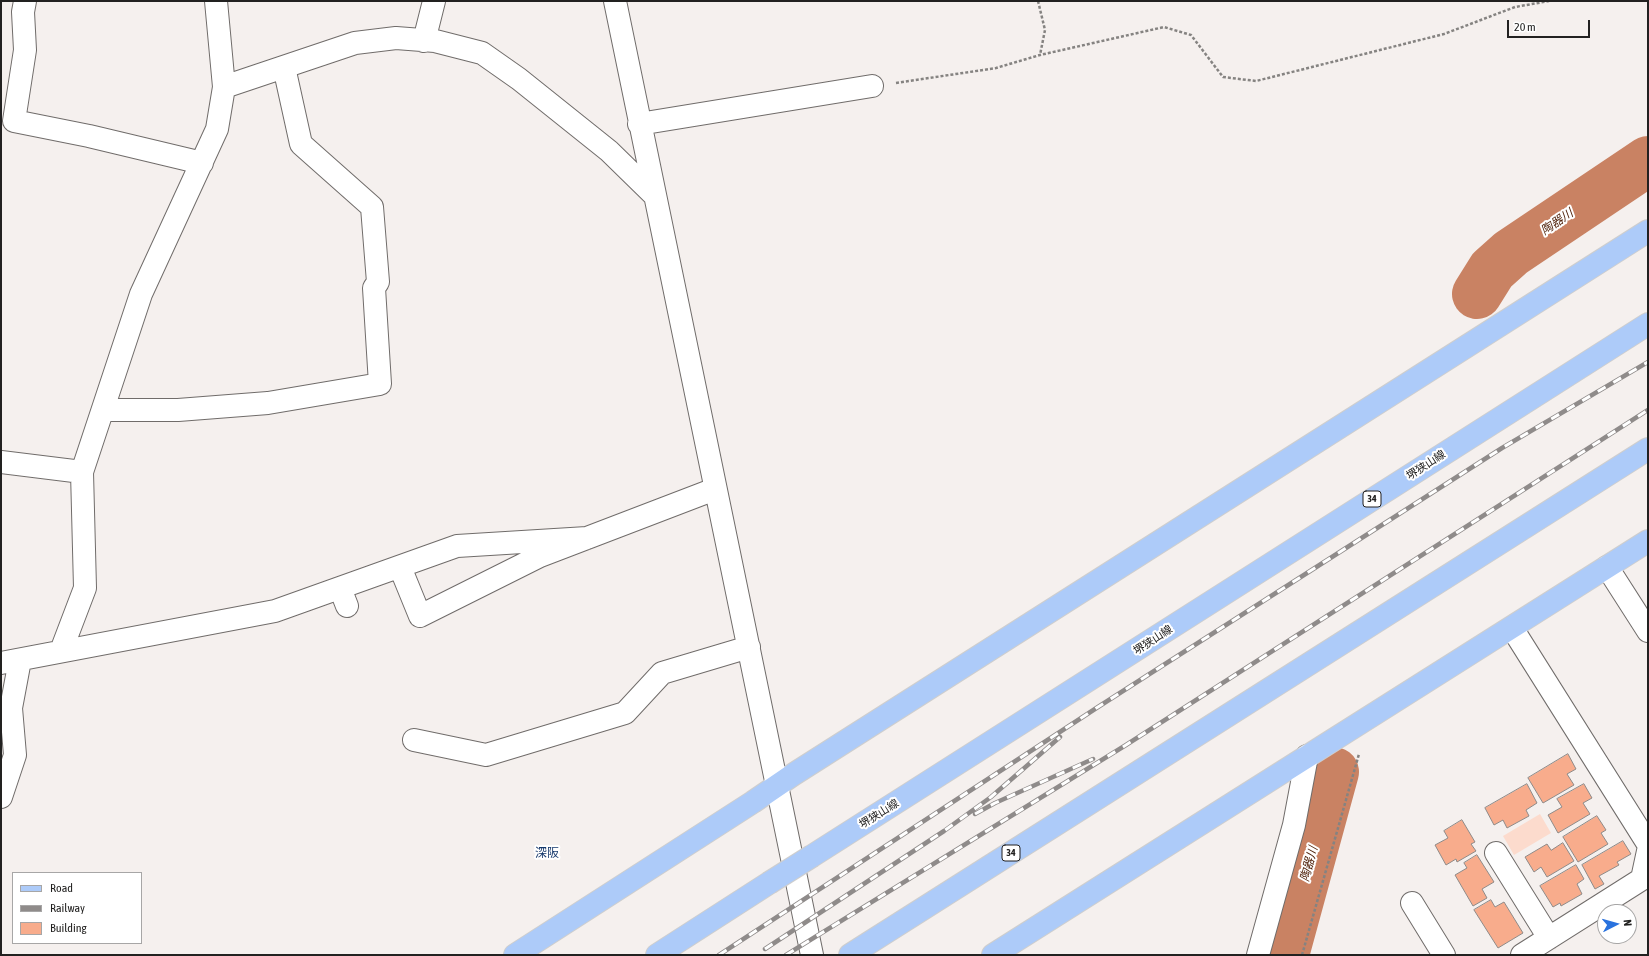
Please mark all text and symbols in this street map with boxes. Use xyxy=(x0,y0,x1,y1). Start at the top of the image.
scale bar xyxy=(1509,12,1592,38)
text: 20 m xyxy=(1514,20,1536,34)
water label: 陶器川 xyxy=(1538,206,1576,238)
street label: 堺狭山線 xyxy=(1404,447,1448,483)
road number: 34 xyxy=(1363,491,1381,507)
street label: 堺狭山線 xyxy=(1131,622,1175,658)
street label: 堺狭山線 xyxy=(857,797,901,831)
road number: 34 xyxy=(1002,845,1020,861)
water label: 陶器川 xyxy=(1297,845,1321,883)
district label: 深阪 xyxy=(535,846,559,860)
legend xyxy=(12,872,142,944)
text: Road xyxy=(50,881,73,895)
text: Railway xyxy=(50,901,85,915)
north arrow xyxy=(1597,904,1637,944)
text: N xyxy=(1622,919,1634,927)
text: Building xyxy=(50,921,87,935)

